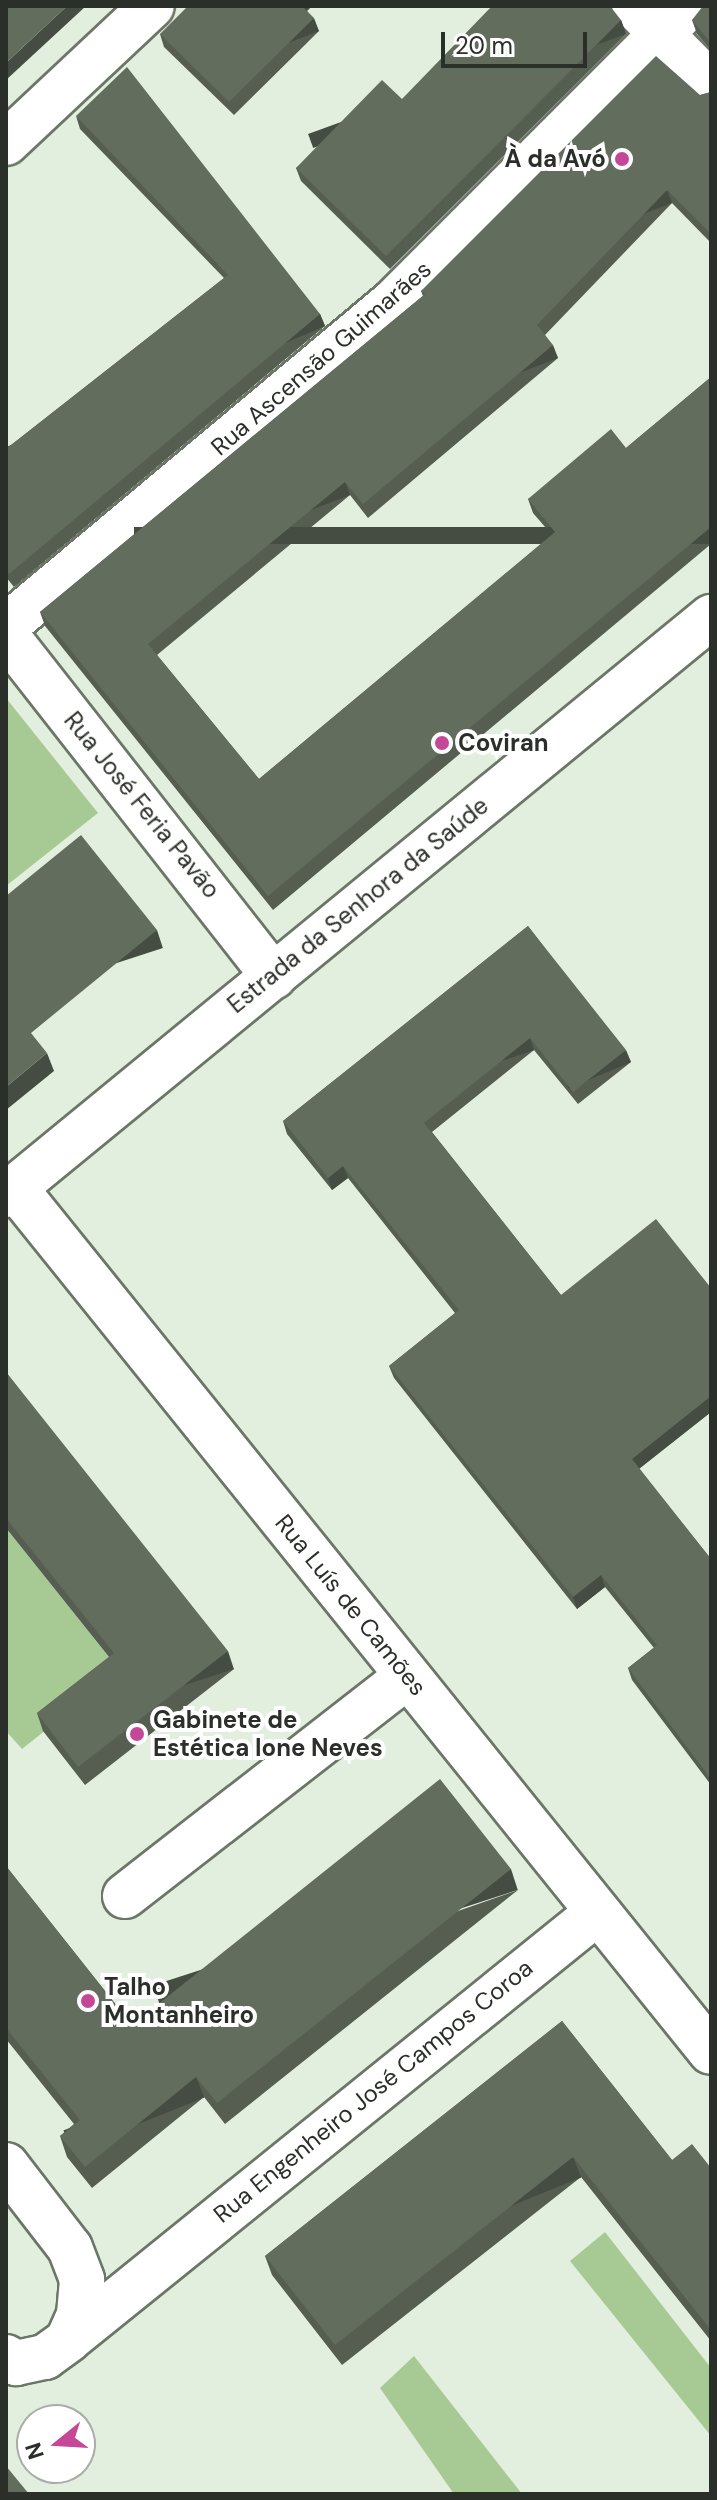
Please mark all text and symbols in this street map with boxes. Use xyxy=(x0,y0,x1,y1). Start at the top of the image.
scale bar xyxy=(445,16,591,66)
text: 20 m xyxy=(455,30,513,61)
place label: À da Avó xyxy=(505,145,606,173)
marker: À da Avó xyxy=(613,150,631,168)
street label: Rua Ascensão Guimarães xyxy=(205,255,437,461)
street label: Rua José Feria Pavão xyxy=(58,706,226,904)
place label: Coviran xyxy=(458,729,549,757)
marker: Coviran xyxy=(433,734,451,752)
street label: Estrada da Senhora da Saúde xyxy=(222,791,494,1019)
street label: Rua Luís de Camões xyxy=(269,1509,433,1701)
place label: Gabinete de Estética Ione Neves xyxy=(153,1706,383,1762)
marker: Gabinete de Estética Ione Neves xyxy=(128,1725,146,1743)
street label: Rua Engenheiro José Campos Coroa xyxy=(208,1953,538,2229)
place label: Talho Montanheiro xyxy=(104,1973,254,2029)
marker: Talho Montanheiro xyxy=(79,1992,97,2010)
north arrow xyxy=(16,2404,96,2484)
text: N xyxy=(18,2439,51,2463)

